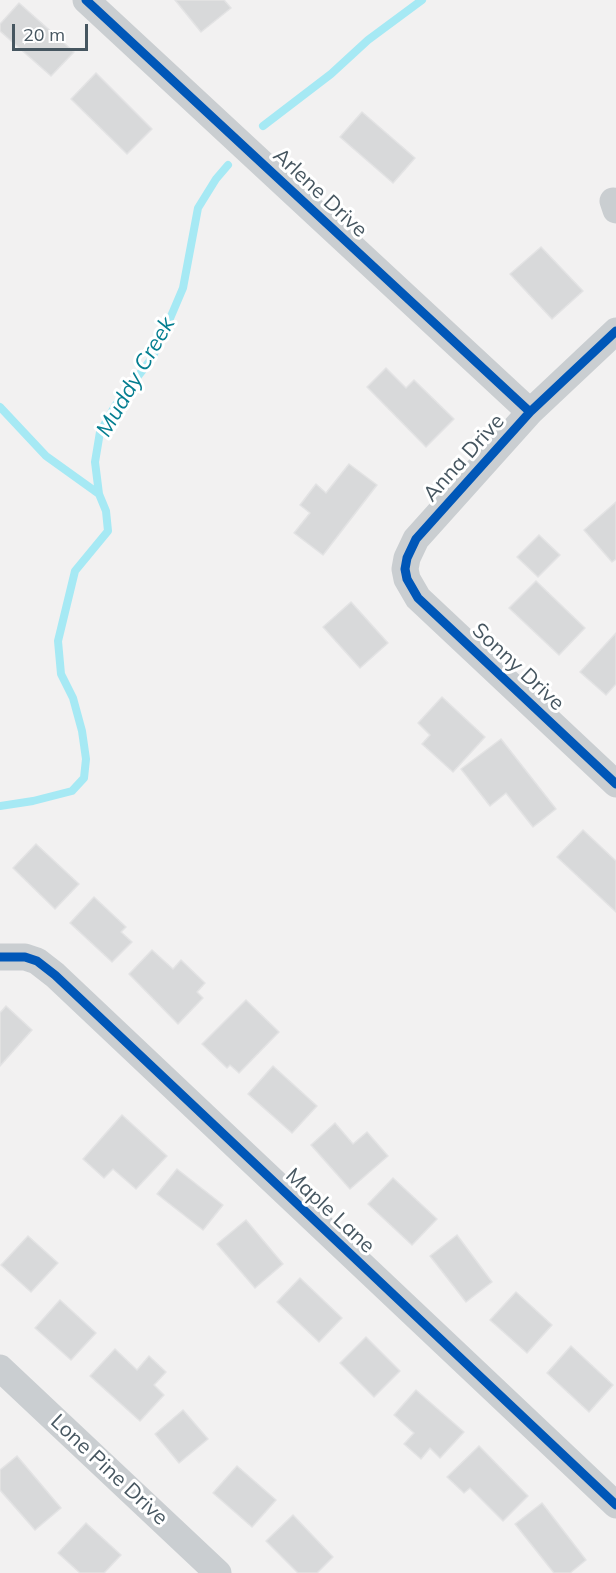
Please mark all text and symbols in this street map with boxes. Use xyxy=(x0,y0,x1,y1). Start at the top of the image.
scale bar xyxy=(15,12,92,50)
text: 20 m xyxy=(23,23,65,46)
street label: Arlene Drive xyxy=(268,143,372,243)
water label: Muddy Creek xyxy=(91,313,181,441)
street label: Anna Drive xyxy=(418,409,510,507)
street label: Sonny Drive xyxy=(467,618,569,716)
street label: Maple Lane xyxy=(280,1163,380,1259)
street label: Lone Pine Drive xyxy=(45,1409,173,1531)

